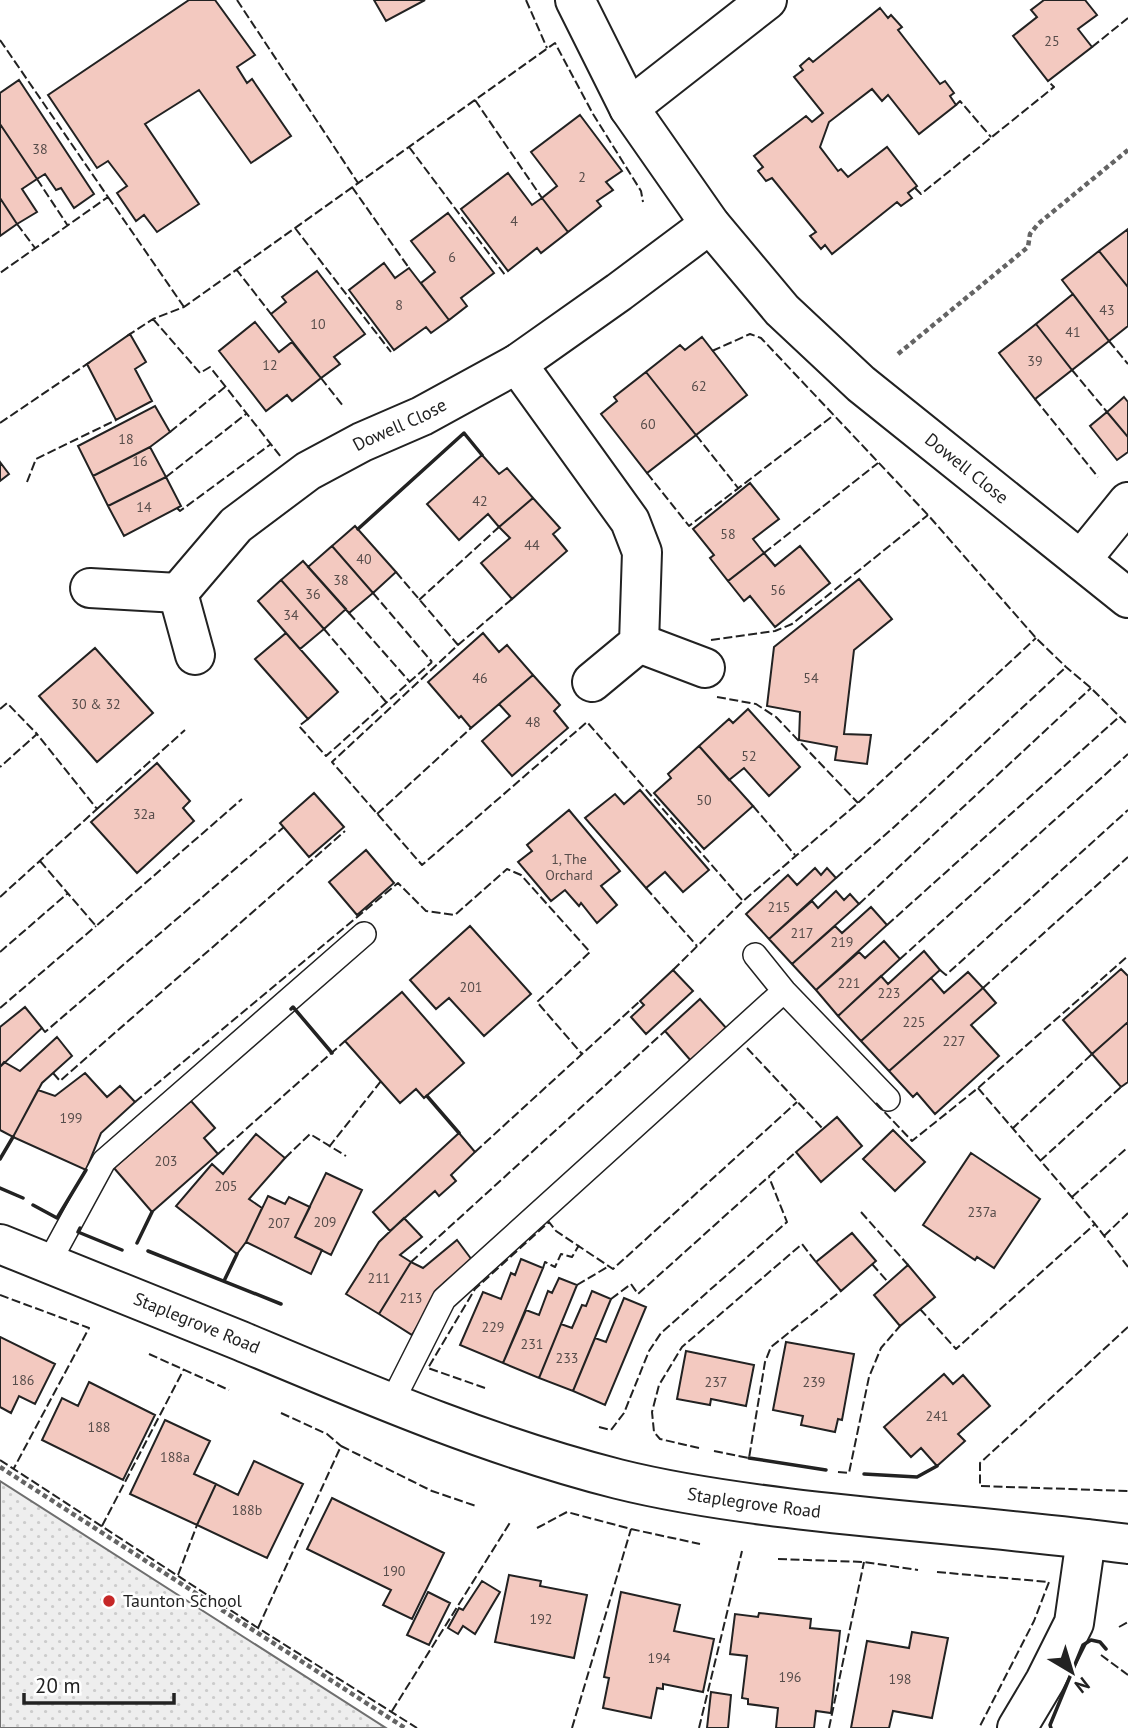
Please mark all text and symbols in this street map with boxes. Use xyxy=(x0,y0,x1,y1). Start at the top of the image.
house number: 25 xyxy=(1044,32,1060,50)
house number: 38 xyxy=(32,140,48,158)
house number: 2 xyxy=(578,168,586,186)
house number: 4 xyxy=(510,212,518,230)
house number: 6 xyxy=(448,248,456,266)
house number: 8 xyxy=(395,296,403,314)
house number: 43 xyxy=(1099,301,1115,319)
house number: 10 xyxy=(310,315,326,333)
house number: 41 xyxy=(1065,323,1081,341)
house number: 39 xyxy=(1027,352,1043,370)
house number: 12 xyxy=(262,356,278,374)
house number: 62 xyxy=(691,377,707,395)
street label: Dowell Close xyxy=(348,393,450,456)
house number: 60 xyxy=(640,415,656,433)
street label: Dowell Close xyxy=(920,428,1013,509)
house number: 18 xyxy=(118,430,134,448)
house number: 16 xyxy=(132,452,148,470)
house number: 42 xyxy=(472,492,488,510)
house number: 14 xyxy=(136,498,152,516)
house number: 58 xyxy=(720,525,736,543)
house number: 44 xyxy=(524,536,540,554)
house number: 40 xyxy=(356,550,372,568)
house number: 38 xyxy=(333,571,349,589)
house number: 56 xyxy=(770,581,786,599)
house number: 36 xyxy=(305,585,321,603)
house number: 34 xyxy=(283,606,299,624)
house number: 46 xyxy=(472,669,488,687)
house number: 54 xyxy=(803,669,819,687)
house number: 30 & 32 xyxy=(71,695,121,713)
house number: 48 xyxy=(525,713,541,731)
house number: 52 xyxy=(741,747,757,765)
house number: 50 xyxy=(696,791,712,809)
house number: 32a xyxy=(133,805,155,823)
house number: 1, The Orchard xyxy=(545,850,593,884)
house number: 215 xyxy=(768,898,790,916)
house number: 217 xyxy=(791,924,813,942)
house number: 219 xyxy=(831,933,853,951)
house number: 221 xyxy=(838,974,860,992)
house number: 201 xyxy=(460,978,482,996)
house number: 223 xyxy=(878,984,900,1002)
house number: 225 xyxy=(903,1013,925,1031)
house number: 227 xyxy=(943,1032,965,1050)
house number: 199 xyxy=(60,1109,82,1127)
house number: 203 xyxy=(155,1152,177,1170)
house number: 205 xyxy=(215,1177,237,1195)
house number: 237a xyxy=(967,1203,997,1221)
house number: 209 xyxy=(314,1213,336,1231)
house number: 207 xyxy=(268,1214,290,1232)
house number: 211 xyxy=(368,1269,390,1287)
street label: Staplegrove Road xyxy=(130,1287,264,1359)
house number: 213 xyxy=(400,1289,422,1307)
house number: 229 xyxy=(482,1318,504,1336)
house number: 231 xyxy=(521,1335,543,1353)
house number: 233 xyxy=(556,1349,578,1367)
house number: 186 xyxy=(12,1371,34,1389)
house number: 237 xyxy=(705,1373,727,1391)
house number: 239 xyxy=(803,1373,825,1391)
house number: 241 xyxy=(926,1407,948,1425)
house number: 188 xyxy=(88,1418,110,1436)
house number: 188a xyxy=(160,1448,190,1466)
street label: Staplegrove Road xyxy=(686,1482,822,1523)
house number: 188b xyxy=(232,1501,262,1519)
house number: 190 xyxy=(383,1562,406,1580)
place label: Taunton School xyxy=(123,1589,243,1612)
marker: Taunton School xyxy=(101,1593,117,1609)
house number: 192 xyxy=(530,1610,552,1628)
north arrow xyxy=(1037,1637,1107,1707)
house number: 194 xyxy=(648,1649,671,1667)
scale bar xyxy=(24,1662,175,1706)
house number: 196 xyxy=(779,1668,801,1686)
house number: 198 xyxy=(889,1670,911,1688)
text: 20 m xyxy=(35,1672,81,1699)
text: N xyxy=(1070,1672,1095,1699)

